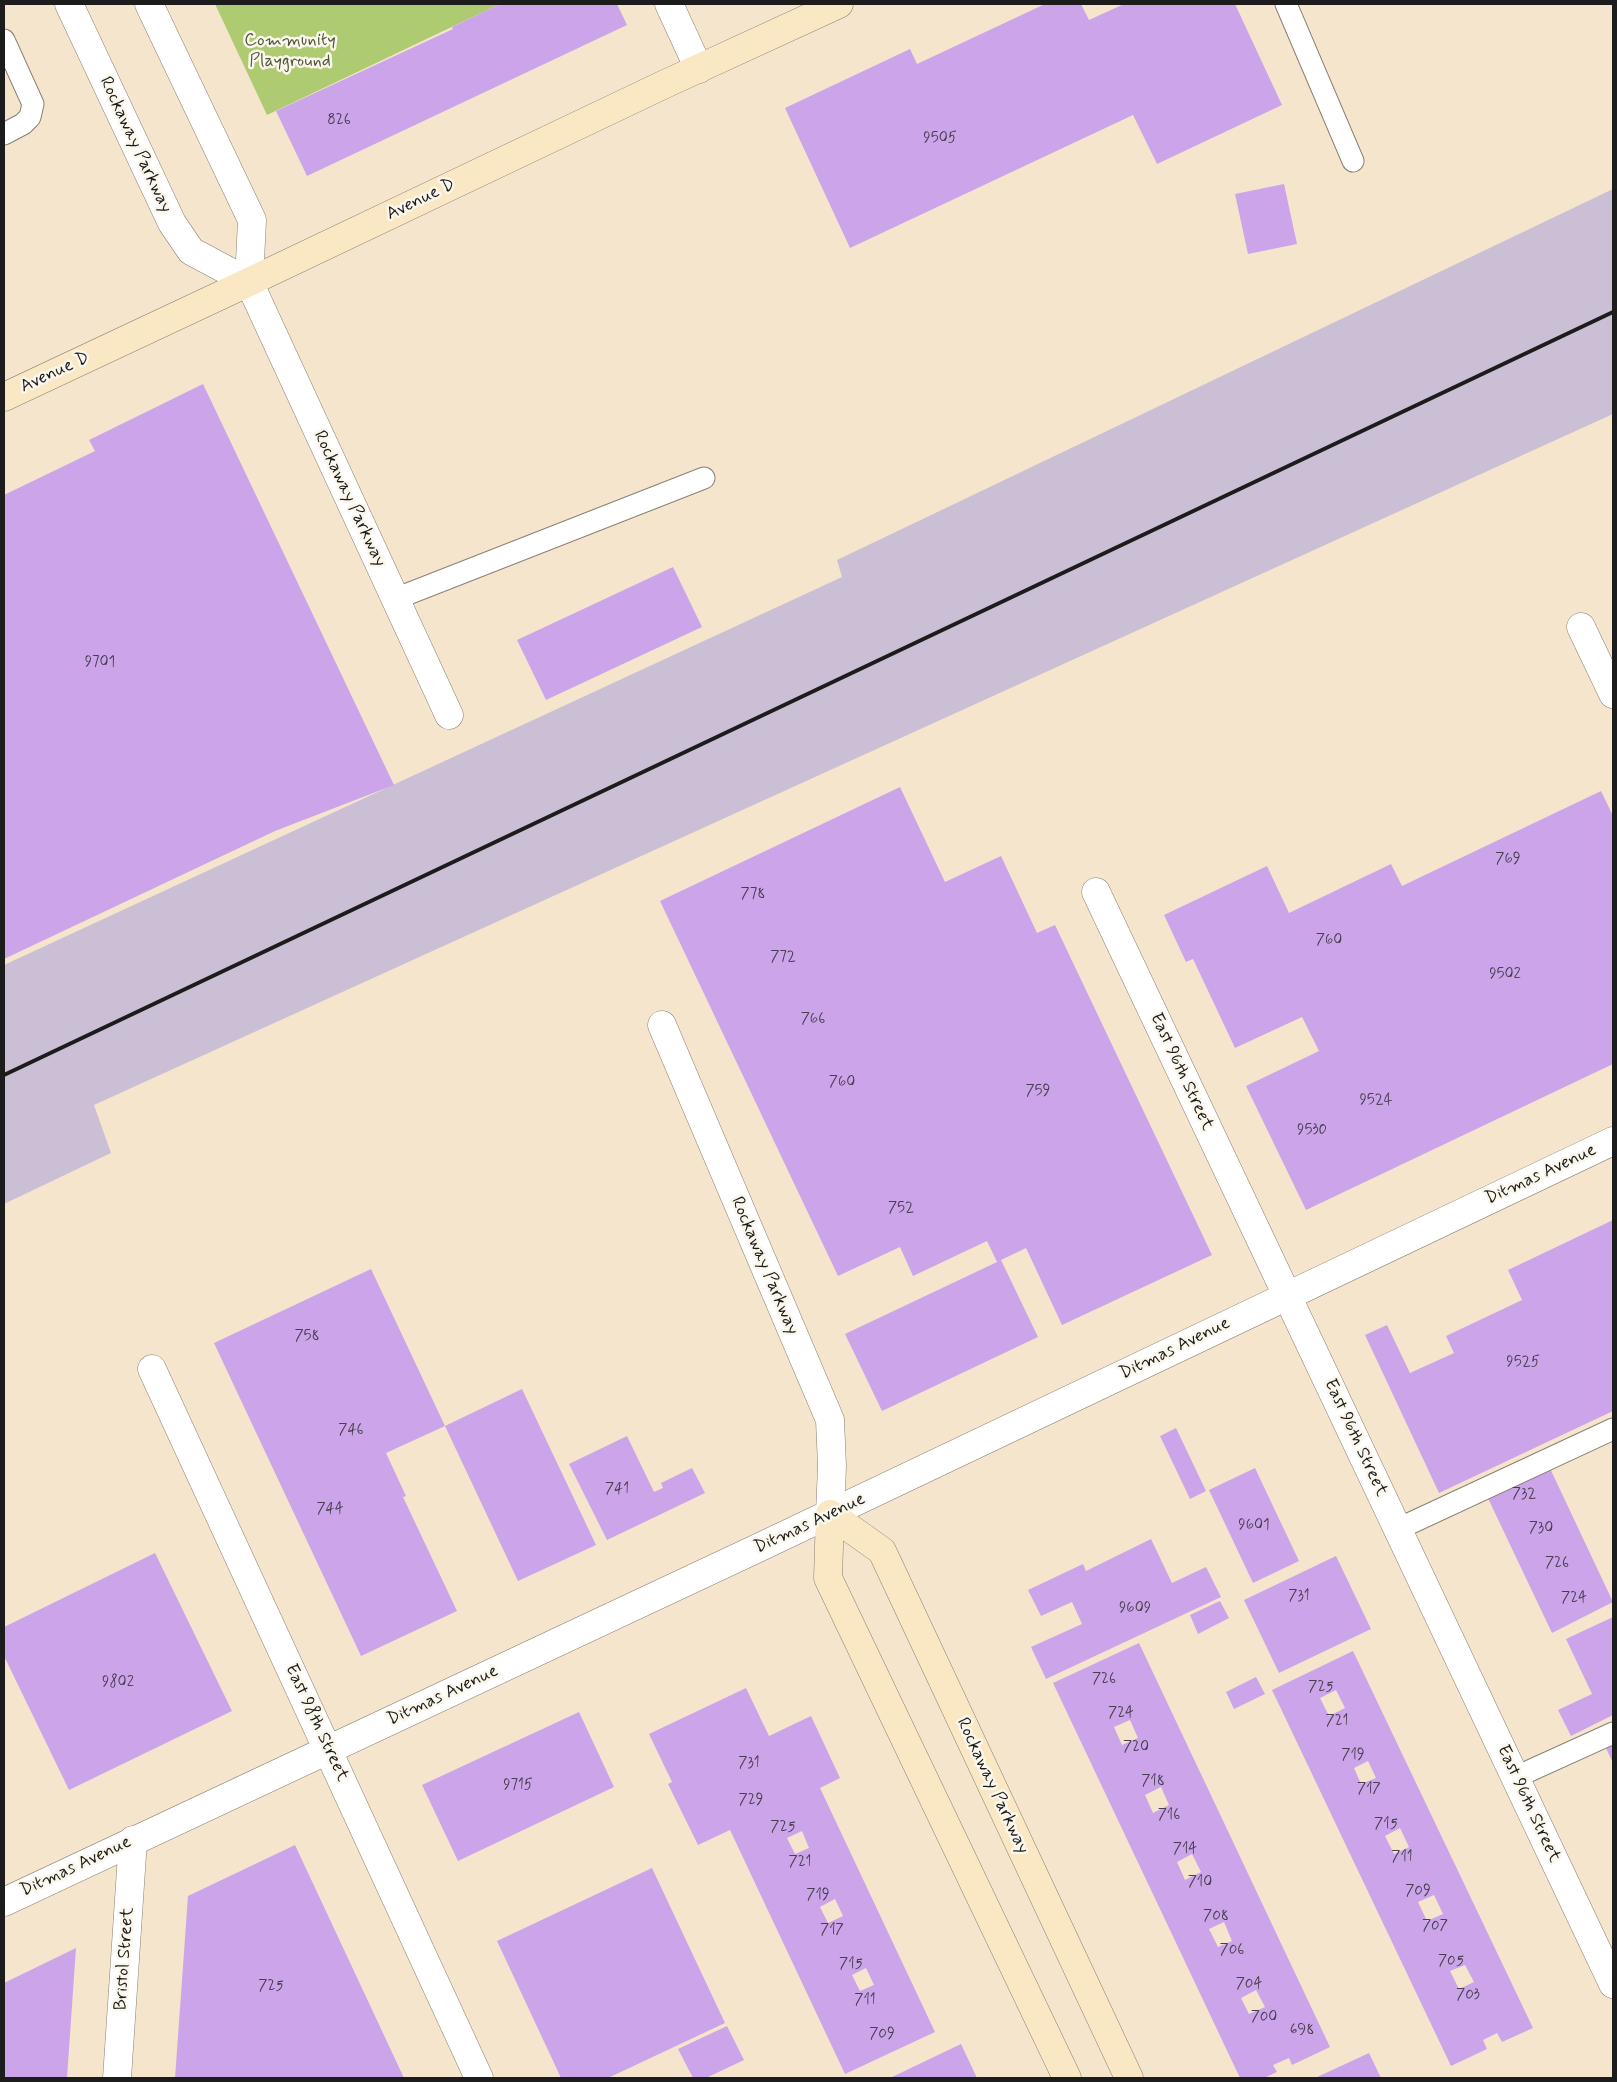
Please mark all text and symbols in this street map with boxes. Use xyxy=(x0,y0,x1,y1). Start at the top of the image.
park label: Community Playground xyxy=(244,30,336,72)
street label: Rockaway Parkway xyxy=(94,73,176,217)
house number: 826 xyxy=(327,112,351,130)
house number: 9505 xyxy=(923,130,957,148)
street label: Avenue D xyxy=(383,174,459,226)
street label: Avenue D xyxy=(17,348,93,398)
street label: Rockaway Parkway xyxy=(308,427,390,571)
house number: 9701 xyxy=(85,654,115,672)
house number: 769 xyxy=(1495,851,1521,869)
house number: 778 xyxy=(741,886,765,904)
house number: 760 xyxy=(1316,932,1342,950)
house number: 772 xyxy=(770,949,796,967)
house number: 9502 xyxy=(1489,966,1521,984)
street label: East 96th Street xyxy=(1144,1010,1218,1134)
house number: 766 xyxy=(801,1011,825,1029)
house number: 760 xyxy=(829,1074,855,1092)
house number: 759 xyxy=(1026,1083,1050,1101)
house number: 9524 xyxy=(1359,1092,1393,1110)
house number: 9530 xyxy=(1297,1122,1327,1140)
street label: Ditmas Avenue xyxy=(1482,1140,1600,1210)
street label: Rockaway Parkway xyxy=(725,1194,803,1338)
house number: 752 xyxy=(888,1200,914,1218)
street label: Ditmas Avenue xyxy=(1116,1313,1234,1385)
house number: 758 xyxy=(294,1328,320,1346)
house number: 9525 xyxy=(1506,1354,1540,1372)
street label: East 96th Street xyxy=(1318,1376,1392,1500)
house number: 746 xyxy=(338,1422,364,1440)
house number: 741 xyxy=(605,1481,629,1499)
house number: 732 xyxy=(1512,1486,1536,1504)
street label: Ditmas Avenue xyxy=(751,1489,869,1559)
house number: 744 xyxy=(316,1501,344,1519)
house number: 9601 xyxy=(1238,1517,1270,1535)
house number: 730 xyxy=(1529,1520,1553,1538)
house number: 726 xyxy=(1545,1555,1569,1573)
house number: 731 xyxy=(1288,1588,1310,1606)
house number: 724 xyxy=(1561,1590,1587,1608)
house number: 9609 xyxy=(1119,1600,1151,1618)
street label: East 98th Street xyxy=(279,1661,353,1785)
street label: Ditmas Avenue xyxy=(384,1661,502,1731)
house number: 726 xyxy=(1092,1671,1116,1689)
house number: 9802 xyxy=(102,1674,134,1692)
house number: 725 xyxy=(1308,1679,1334,1697)
house number: 724 xyxy=(1108,1705,1134,1723)
house number: 721 xyxy=(1326,1713,1348,1731)
street label: Rockaway Parkway xyxy=(951,1714,1033,1858)
house number: 720 xyxy=(1123,1739,1149,1757)
street label: East 96th Street xyxy=(1491,1742,1565,1866)
house number: 719 xyxy=(1341,1747,1365,1765)
house number: 731 xyxy=(738,1755,760,1773)
house number: 718 xyxy=(1141,1773,1165,1791)
house number: 9715 xyxy=(503,1777,533,1795)
house number: 717 xyxy=(1357,1781,1381,1799)
house number: 729 xyxy=(739,1792,763,1810)
house number: 716 xyxy=(1158,1807,1180,1825)
house number: 715 xyxy=(1374,1816,1398,1834)
house number: 725 xyxy=(770,1819,796,1837)
street label: Ditmas Avenue xyxy=(17,1832,135,1902)
house number: 714 xyxy=(1173,1841,1197,1859)
house number: 711 xyxy=(1391,1849,1413,1867)
house number: 721 xyxy=(789,1854,811,1872)
house number: 710 xyxy=(1188,1874,1212,1892)
house number: 709 xyxy=(1405,1883,1431,1901)
house number: 719 xyxy=(806,1887,830,1905)
street label: Bristol Street xyxy=(111,1907,139,2011)
house number: 708 xyxy=(1203,1908,1229,1926)
house number: 707 xyxy=(1422,1918,1448,1936)
house number: 717 xyxy=(820,1922,844,1940)
house number: 706 xyxy=(1220,1942,1244,1960)
house number: 705 xyxy=(1438,1953,1464,1971)
house number: 715 xyxy=(839,1956,863,1974)
house number: 704 xyxy=(1236,1976,1262,1994)
house number: 725 xyxy=(258,1978,284,1996)
house number: 703 xyxy=(1456,1987,1480,2005)
house number: 711 xyxy=(854,1992,876,2010)
house number: 700 xyxy=(1251,2009,1277,2027)
house number: 698 xyxy=(1290,2022,1314,2040)
house number: 709 xyxy=(869,2026,895,2044)

